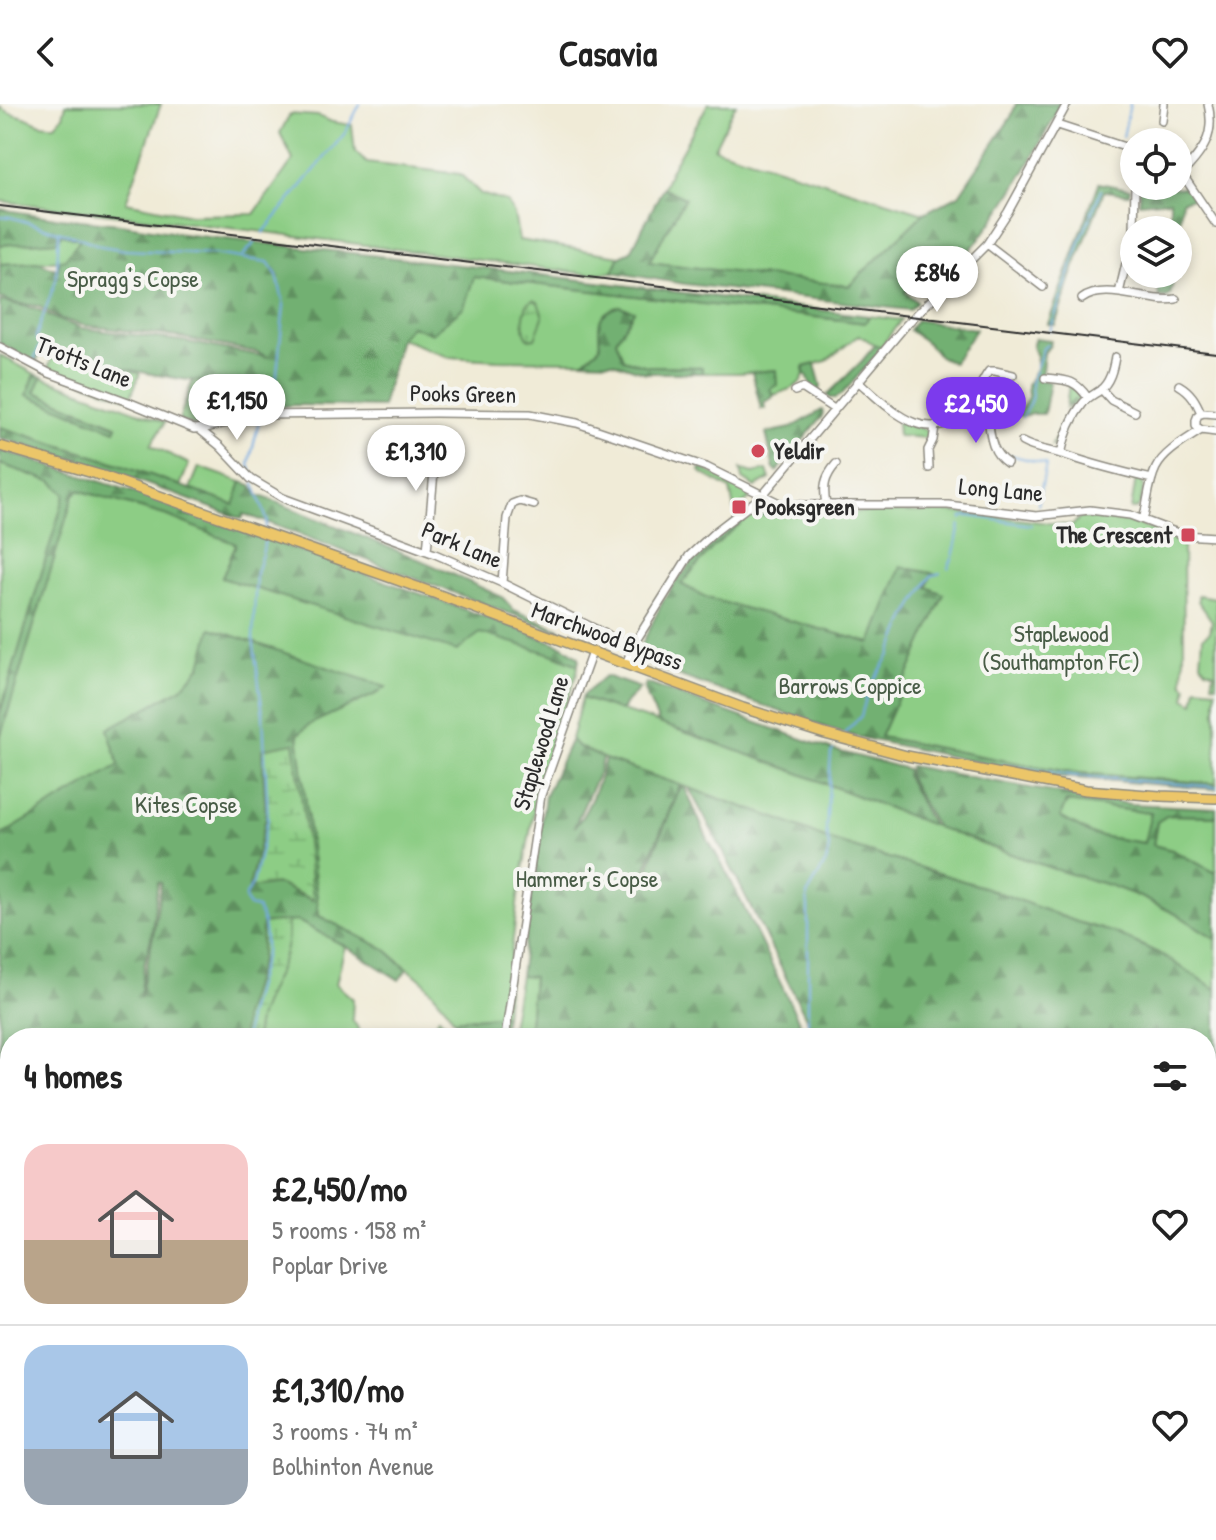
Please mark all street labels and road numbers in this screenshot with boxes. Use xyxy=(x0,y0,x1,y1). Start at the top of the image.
street label: Trotts Lane xyxy=(32,327,137,395)
street label: Pooks Green xyxy=(410,376,516,410)
street label: Long Lane xyxy=(958,469,1045,509)
street label: Park Lane xyxy=(417,513,508,575)
street label: Marchwood Bypass xyxy=(528,593,687,677)
street label: Staplewood Lane xyxy=(504,671,576,814)

